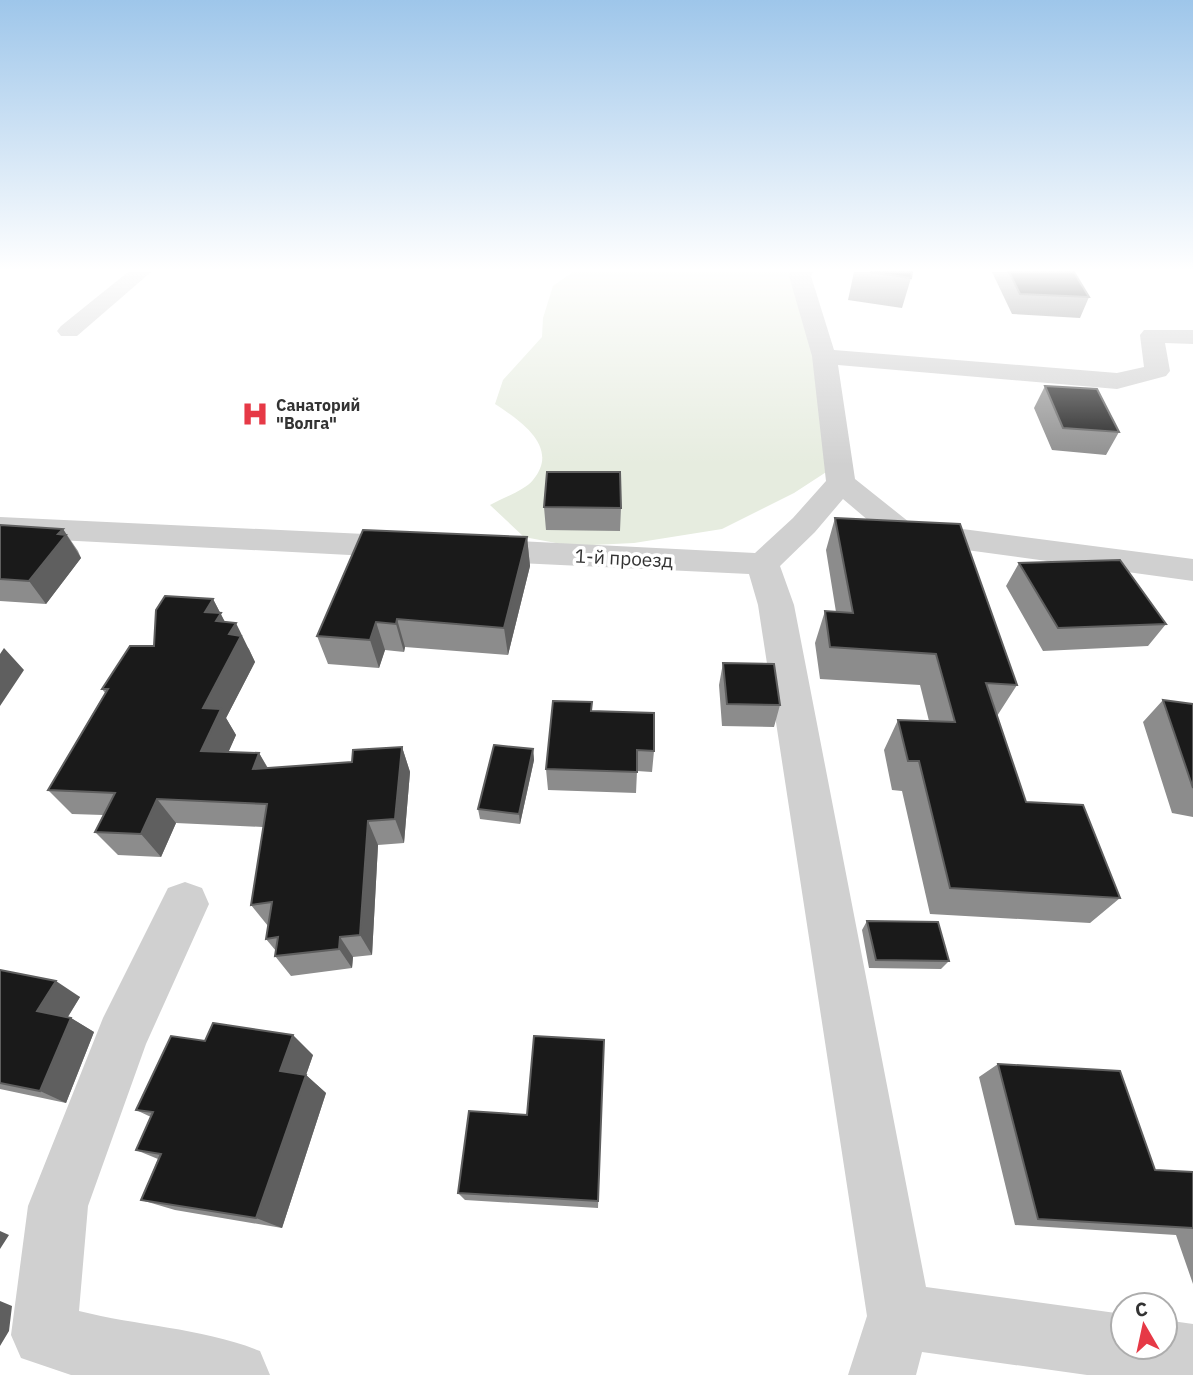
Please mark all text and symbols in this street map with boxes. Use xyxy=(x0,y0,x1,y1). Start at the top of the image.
place label: Санаторий "Волга" xyxy=(276,395,360,433)
hospital icon: Санаторий "Волга" xyxy=(240,399,270,429)
street label: 1-й проезд xyxy=(574,543,674,573)
north arrow xyxy=(1109,1291,1179,1361)
text: С xyxy=(1133,1296,1149,1322)

